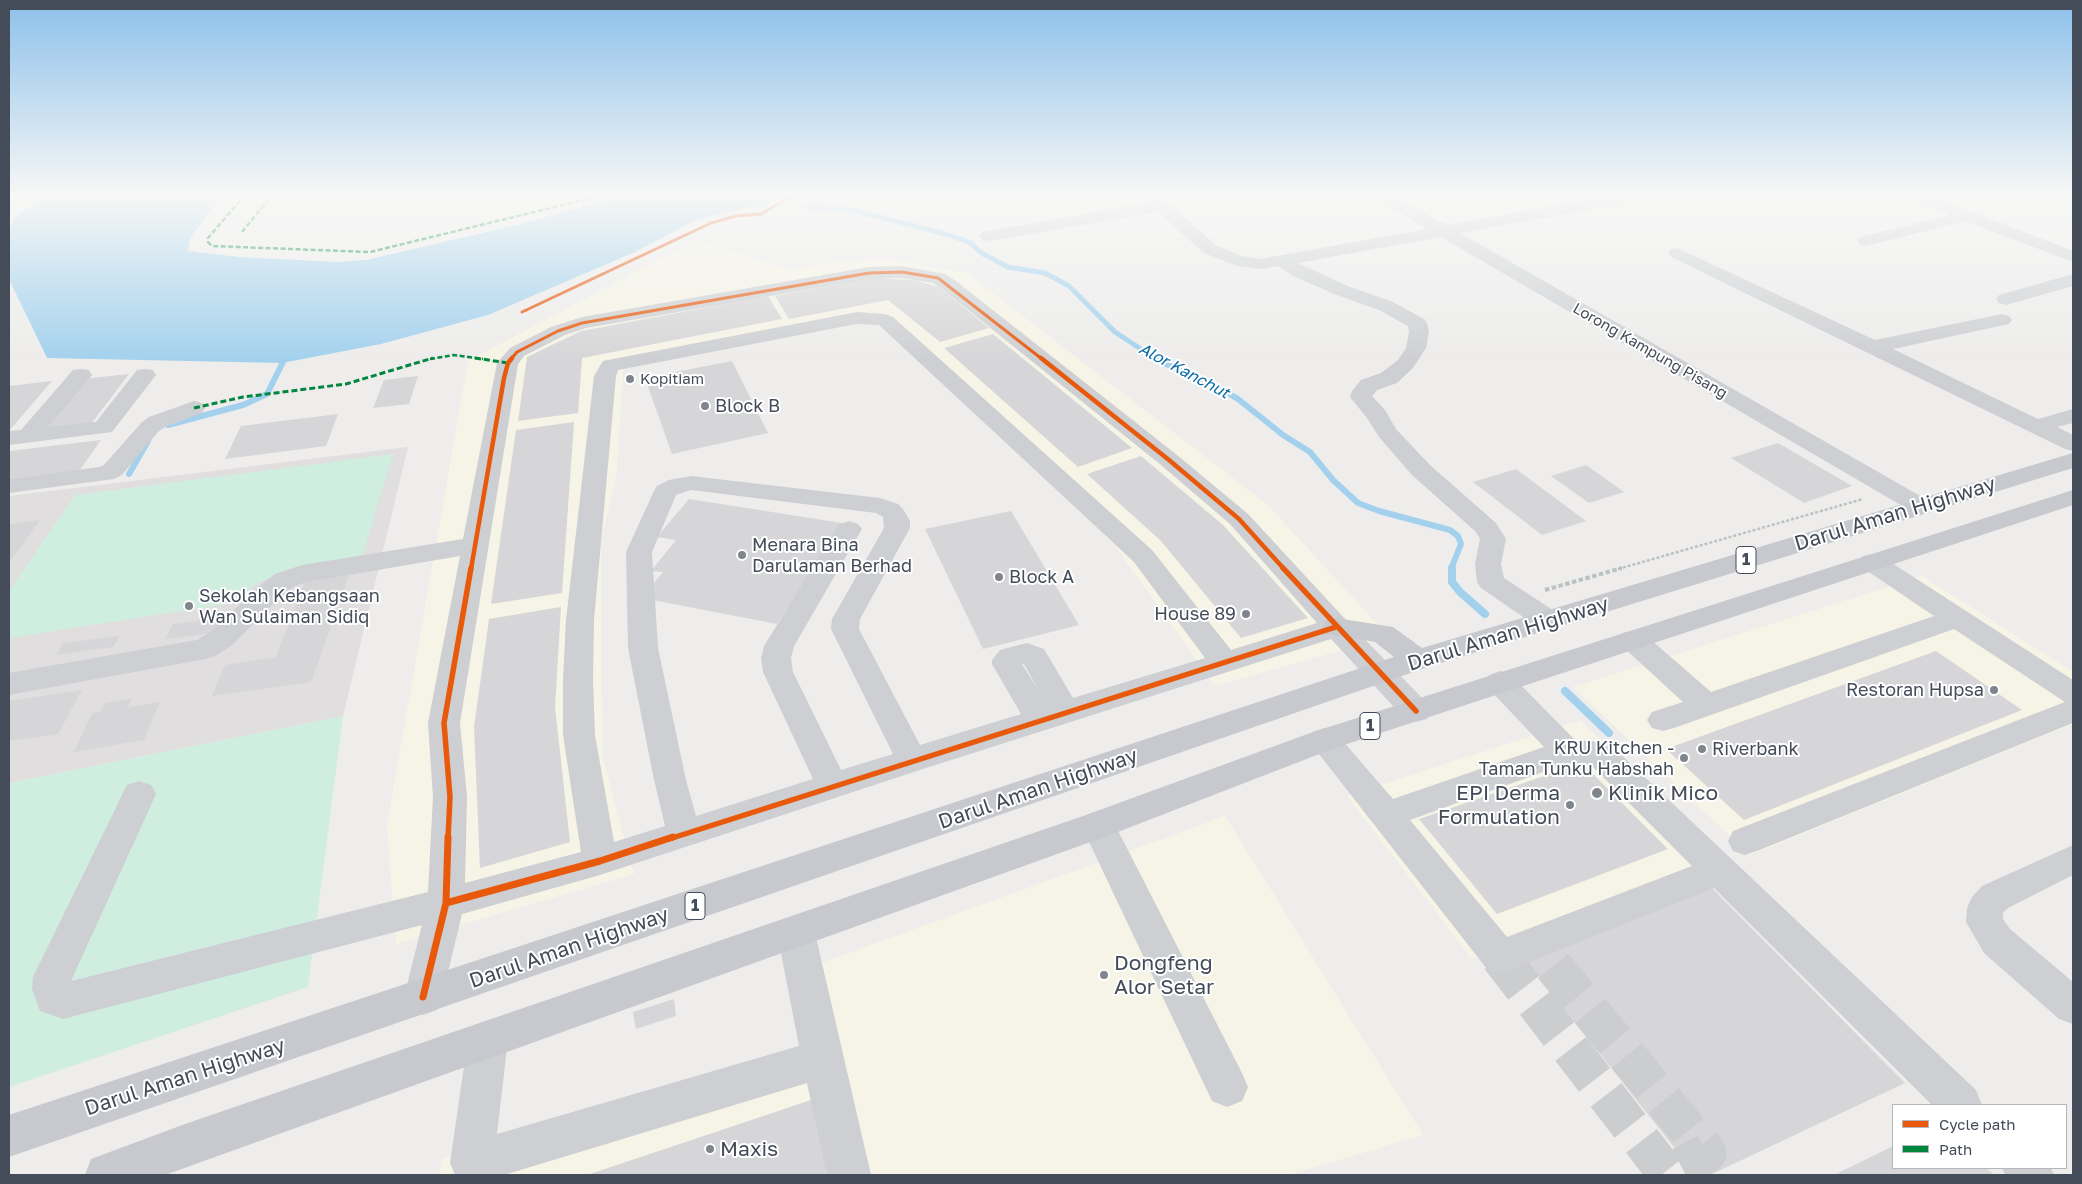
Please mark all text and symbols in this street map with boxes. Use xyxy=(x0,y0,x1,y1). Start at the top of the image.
street label: Lorong Kampung Pisang xyxy=(1570,299,1730,403)
water label: Alor Kanchut xyxy=(1136,339,1232,403)
place label: Kopitiam xyxy=(640,370,704,388)
marker: Kopitiam xyxy=(624,373,636,385)
place label: Block B xyxy=(715,395,780,417)
marker: Block B xyxy=(699,400,711,412)
street label: Darul Aman Highway xyxy=(1791,471,1999,557)
place label: Menara Bina Darulaman Berhad xyxy=(752,534,912,576)
road number: 1 xyxy=(1736,546,1756,574)
marker: Menara Bina Darulaman Berhad xyxy=(736,549,748,561)
place label: Block A xyxy=(1009,566,1074,588)
marker: Block A xyxy=(993,571,1005,583)
place label: Sekolah Kebangsaan Wan Sulaiman Sidiq xyxy=(199,585,380,628)
street label: Darul Aman Highway xyxy=(1404,591,1612,677)
marker: Sekolah Kebangsaan Wan Sulaiman Sidiq xyxy=(183,600,195,612)
place label: House 89 xyxy=(1154,603,1236,625)
marker: House 89 xyxy=(1240,608,1252,620)
place label: Restoran Hupsa xyxy=(1846,679,1984,701)
marker: Restoran Hupsa xyxy=(1988,684,2000,696)
road number: 1 xyxy=(1360,712,1380,739)
place label: KRU Kitchen - Taman Tunku Habshah xyxy=(1479,737,1674,780)
place label: Riverbank xyxy=(1712,738,1799,760)
street label: Darul Aman Highway xyxy=(935,743,1141,835)
marker: Riverbank xyxy=(1696,743,1708,755)
marker: KRU Kitchen - Taman Tunku Habshah xyxy=(1678,752,1690,764)
place label: EPI Derma Formulation xyxy=(1438,780,1560,830)
place label: Klinik Mico xyxy=(1608,780,1718,806)
marker: Klinik Mico xyxy=(1590,786,1604,800)
marker: EPI Derma Formulation xyxy=(1564,799,1576,811)
road number: 1 xyxy=(685,892,705,919)
street label: Darul Aman Highway xyxy=(466,902,672,994)
place label: Dongfeng Alor Setar xyxy=(1114,950,1214,1000)
marker: Dongfeng Alor Setar xyxy=(1098,969,1110,981)
street label: Darul Aman Highway xyxy=(82,1033,288,1121)
legend xyxy=(1892,1104,2067,1169)
text: Cycle path xyxy=(1939,1115,2015,1133)
place label: Maxis xyxy=(720,1136,778,1162)
text: Path xyxy=(1939,1140,1972,1158)
marker: Maxis xyxy=(704,1143,716,1155)

